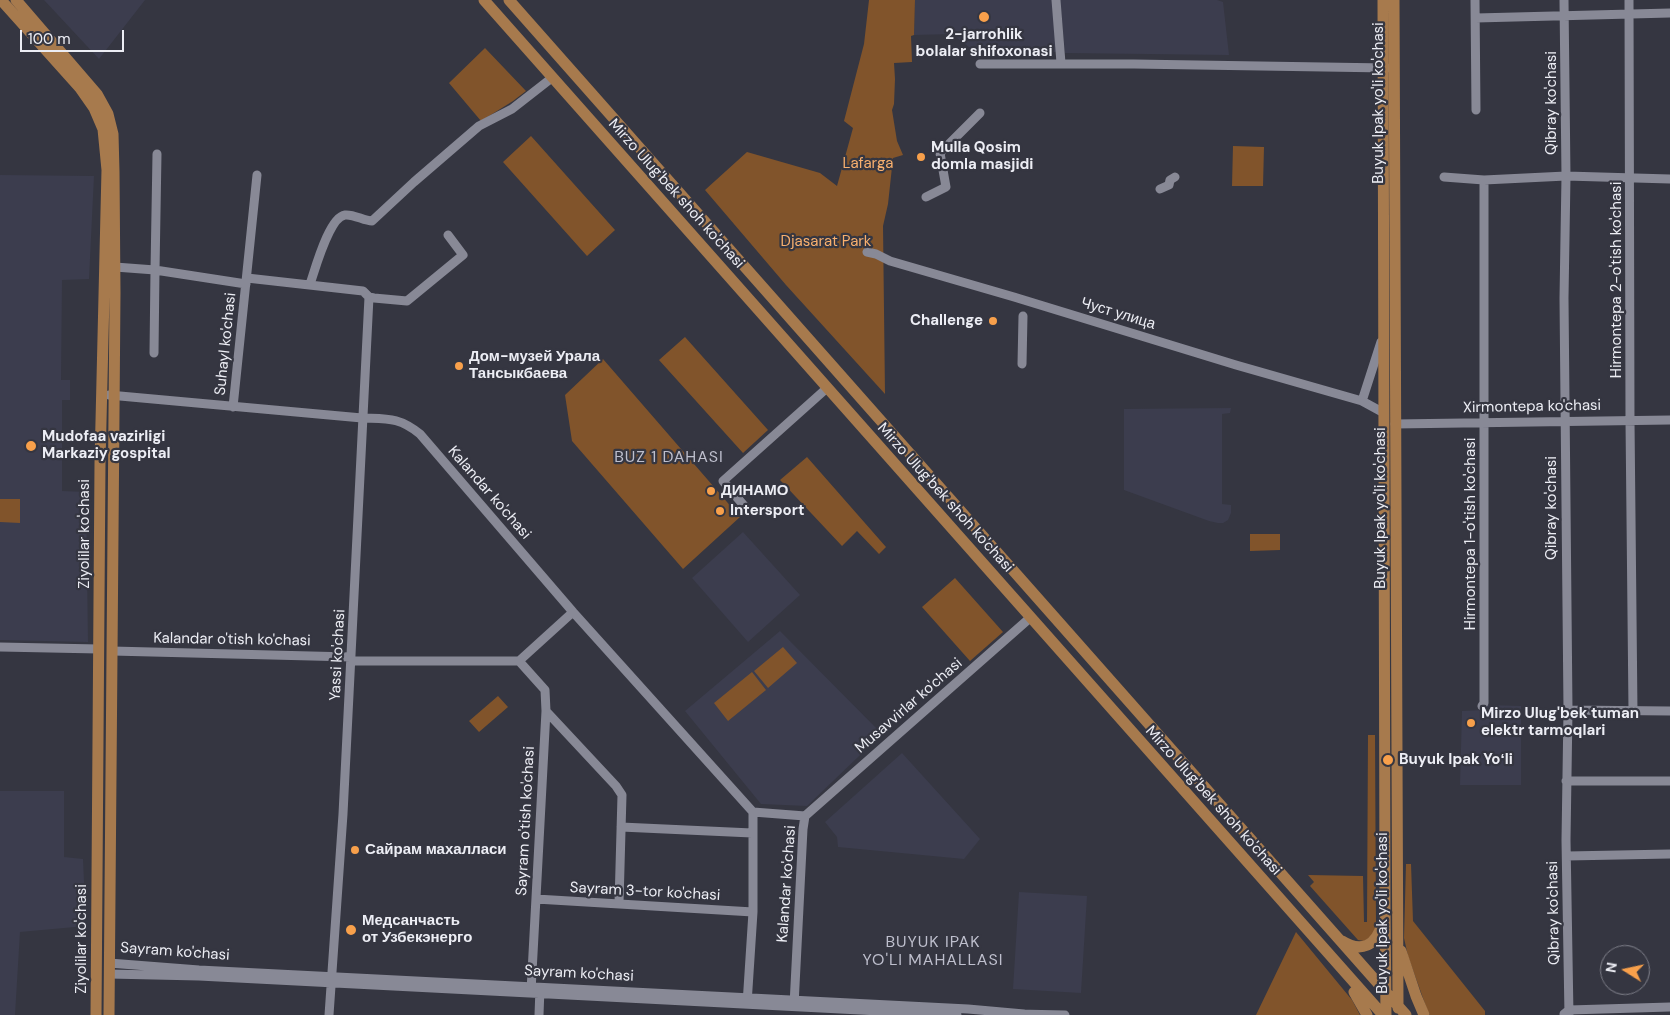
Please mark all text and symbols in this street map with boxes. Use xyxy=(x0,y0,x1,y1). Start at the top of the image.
marker: 2-jarrohlik bolalar shifoxonasi xyxy=(977,10,991,24)
scale bar xyxy=(22,20,126,52)
street label: Buyuk Ipak yo'li ko'chasi xyxy=(1370,22,1388,184)
place label: 2-jarrohlik bolalar shifoxonasi xyxy=(915,26,1053,61)
text: 100 m xyxy=(28,29,71,49)
street label: Qibray ko'chasi xyxy=(1543,51,1561,155)
street label: Mirzo Ulug'bek shoh ko'chasi xyxy=(604,116,748,272)
place label: Mulla Qosim domla masjidi xyxy=(931,139,1033,174)
marker: Mulla Qosim domla masjidi xyxy=(915,151,927,163)
park label: Lafarga xyxy=(843,155,893,173)
street label: Hirmontepa 2-o'tish ko'chasi xyxy=(1608,182,1626,378)
park label: Djasarat Park xyxy=(781,233,871,251)
street label: Suhayl ko'chasi xyxy=(212,292,240,396)
street label: Чуст улица xyxy=(1079,294,1157,334)
place label: Challenge xyxy=(910,312,983,330)
marker: Challenge xyxy=(987,315,999,327)
place label: Дом-музей Урала Тансыкбаева xyxy=(469,348,600,383)
marker: Дом-музей Урала Тансыкбаева xyxy=(453,360,465,372)
street label: Xirmontepa ko'chasi xyxy=(1463,397,1601,417)
street label: Mirzo Ulug'bek shoh ko'chasi xyxy=(873,420,1017,576)
street label: Buyuk Ipak yo'li ko'chasi xyxy=(1372,427,1390,589)
place label: Mudofaa vazirligi Markaziy gospital xyxy=(42,428,170,463)
street label: Hirmontepa 1-o'tish ko'chasi xyxy=(1462,438,1480,630)
marker: Mudofaa vazirligi Markaziy gospital xyxy=(24,439,38,453)
street label: Kalandar ko'chasi xyxy=(444,443,534,543)
district label: BUZ 1 DAHASI xyxy=(613,448,725,468)
street label: Qibray ko'chasi xyxy=(1543,456,1561,560)
street label: Ziyolilar ko'chasi xyxy=(76,479,94,589)
place label: ДИНАМО xyxy=(721,482,788,500)
marker: ДИНАМО xyxy=(705,485,717,497)
place label: Intersport xyxy=(730,502,804,520)
marker: Intersport xyxy=(714,505,726,517)
street label: Yassi ko'chasi xyxy=(327,609,349,701)
street label: Kalandar o'tish ko'chasi xyxy=(153,630,311,650)
street label: Musavvirlar ko'chasi xyxy=(852,655,966,757)
place label: Mirzo Ulug'bek tuman elektr tarmoqlari xyxy=(1481,705,1639,740)
marker: Mirzo Ulug'bek tuman elektr tarmoqlari xyxy=(1465,717,1477,729)
street label: Mirzo Ulug'bek shoh ko'chasi xyxy=(1141,723,1285,879)
street label: Sayram o'tish ko'chasi xyxy=(513,746,539,896)
place label: Buyuk Ipak Yoʻli xyxy=(1399,751,1513,769)
marker: Buyuk Ipak Yoʻli xyxy=(1381,753,1395,767)
street label: Kalandar ko'chasi xyxy=(774,825,800,943)
street label: Buyuk Ipak yo'li ko'chasi xyxy=(1374,832,1392,994)
place label: Сайрам махалласи xyxy=(365,841,507,859)
marker: Сайрам махалласи xyxy=(349,844,361,856)
street label: Qibray ko'chasi xyxy=(1544,861,1564,965)
street label: Sayram 3-tor ko'chasi xyxy=(569,879,721,905)
street label: Ziyolilar ko'chasi xyxy=(73,884,91,994)
place label: Медсанчасть от Узбекэнерго xyxy=(362,912,472,947)
marker: Медсанчасть от Узбекэнерго xyxy=(344,923,358,937)
district label: BUYUK IPAK YO'LI MAHALLASI xyxy=(861,933,1005,971)
street label: Sayram ko'chasi xyxy=(120,939,230,965)
north arrow xyxy=(1600,945,1650,995)
text: N xyxy=(1601,961,1621,974)
street label: Sayram ko'chasi xyxy=(524,962,634,986)

